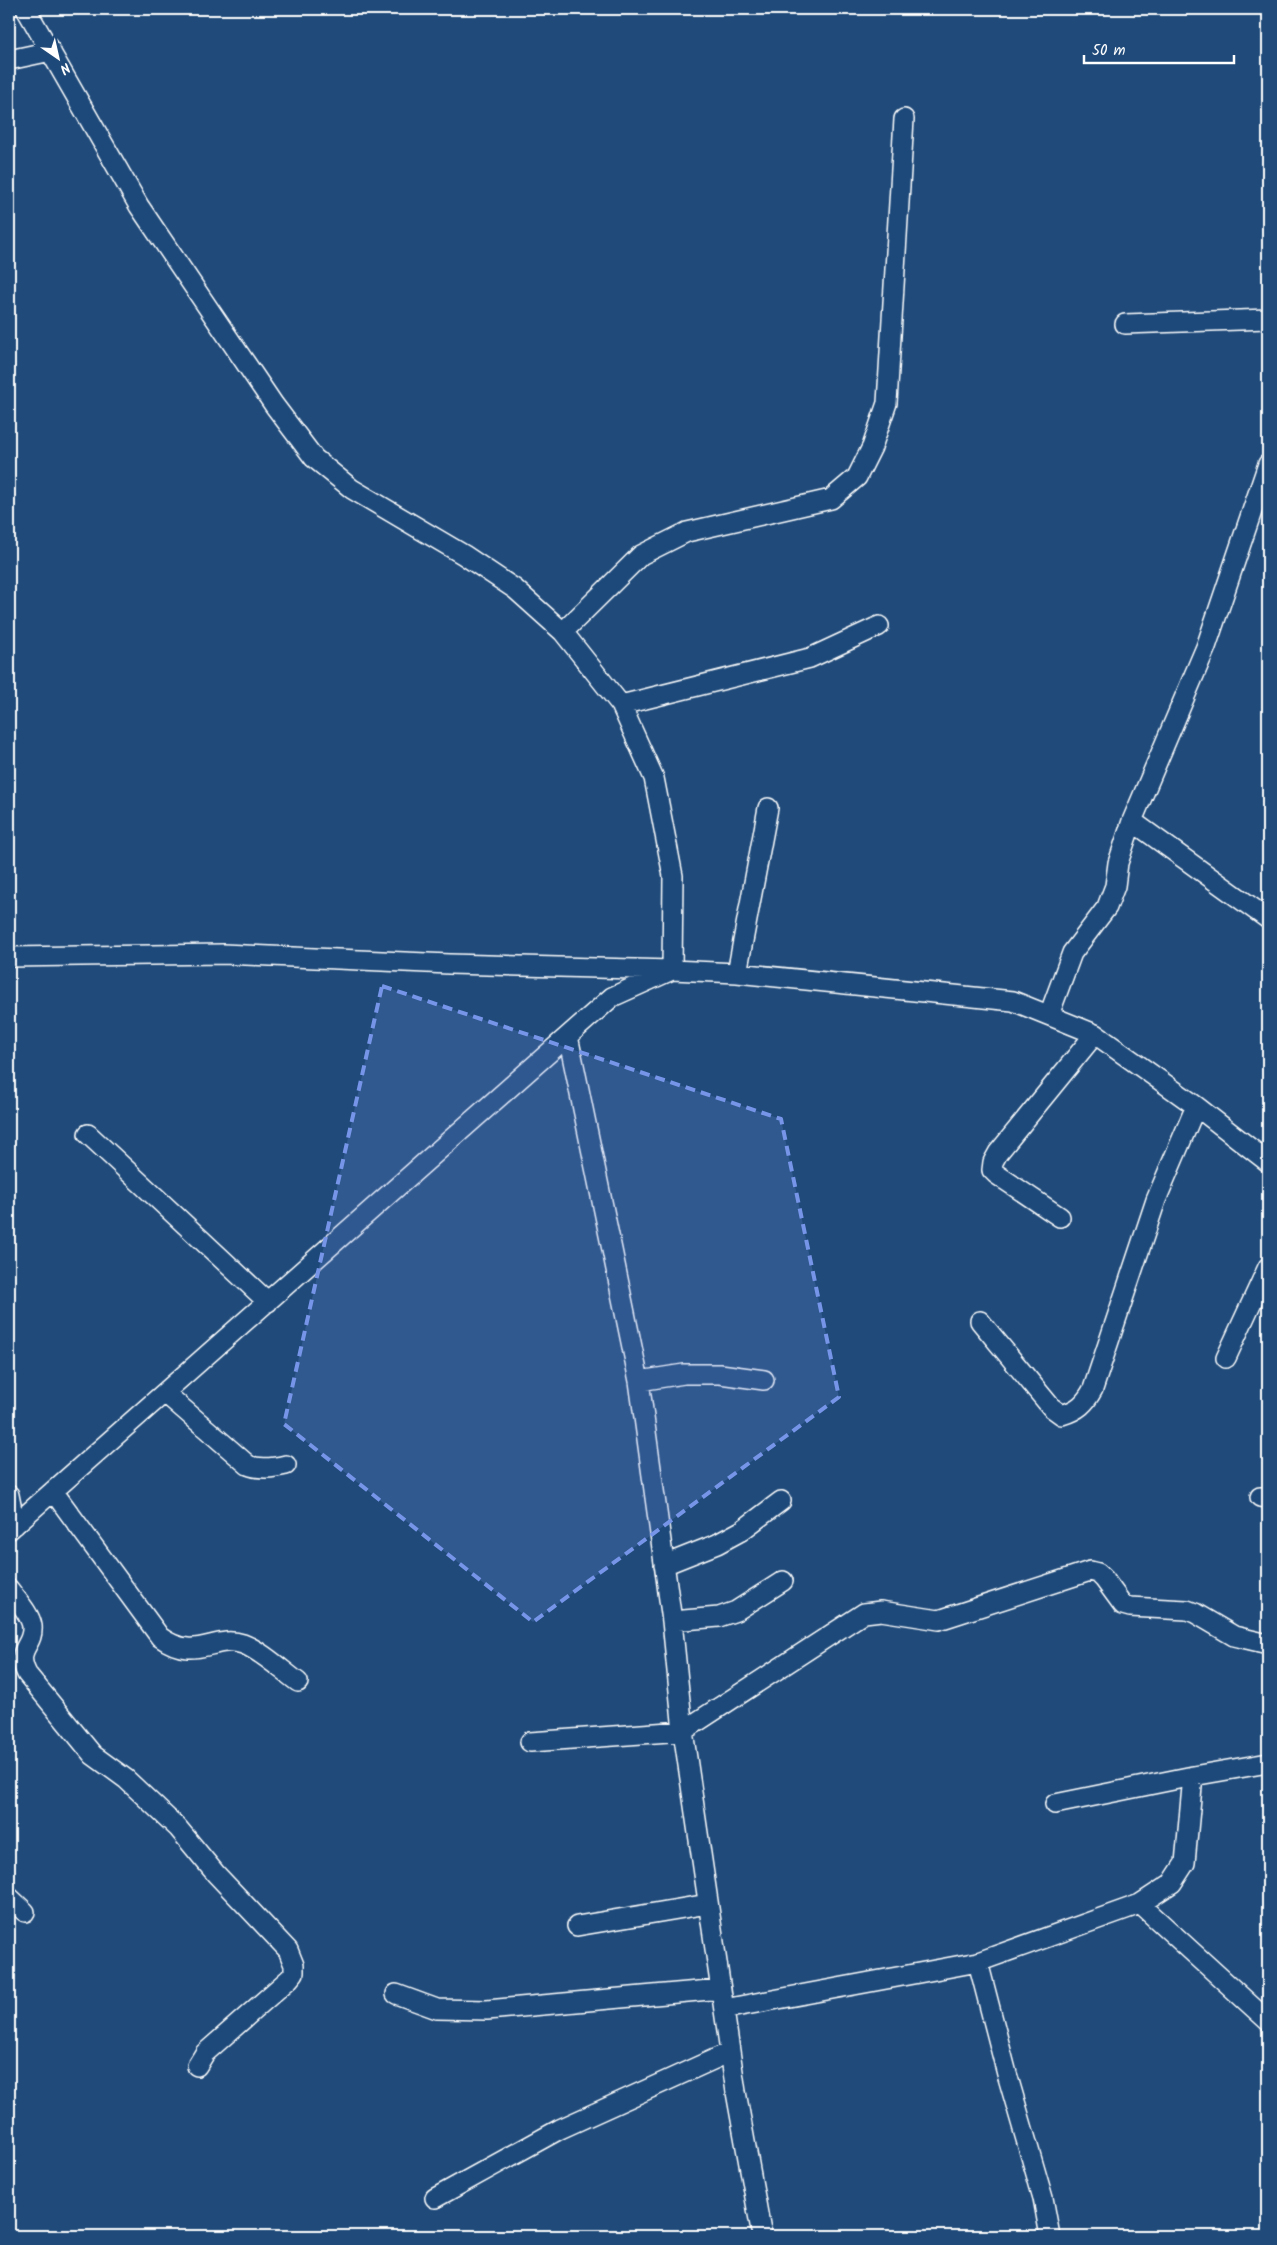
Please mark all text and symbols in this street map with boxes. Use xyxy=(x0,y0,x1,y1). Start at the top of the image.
north arrow xyxy=(32,32,82,82)
scale bar xyxy=(1084,32,1234,64)
text: 50 m xyxy=(1092,39,1126,63)
text: N xyxy=(55,56,75,80)

